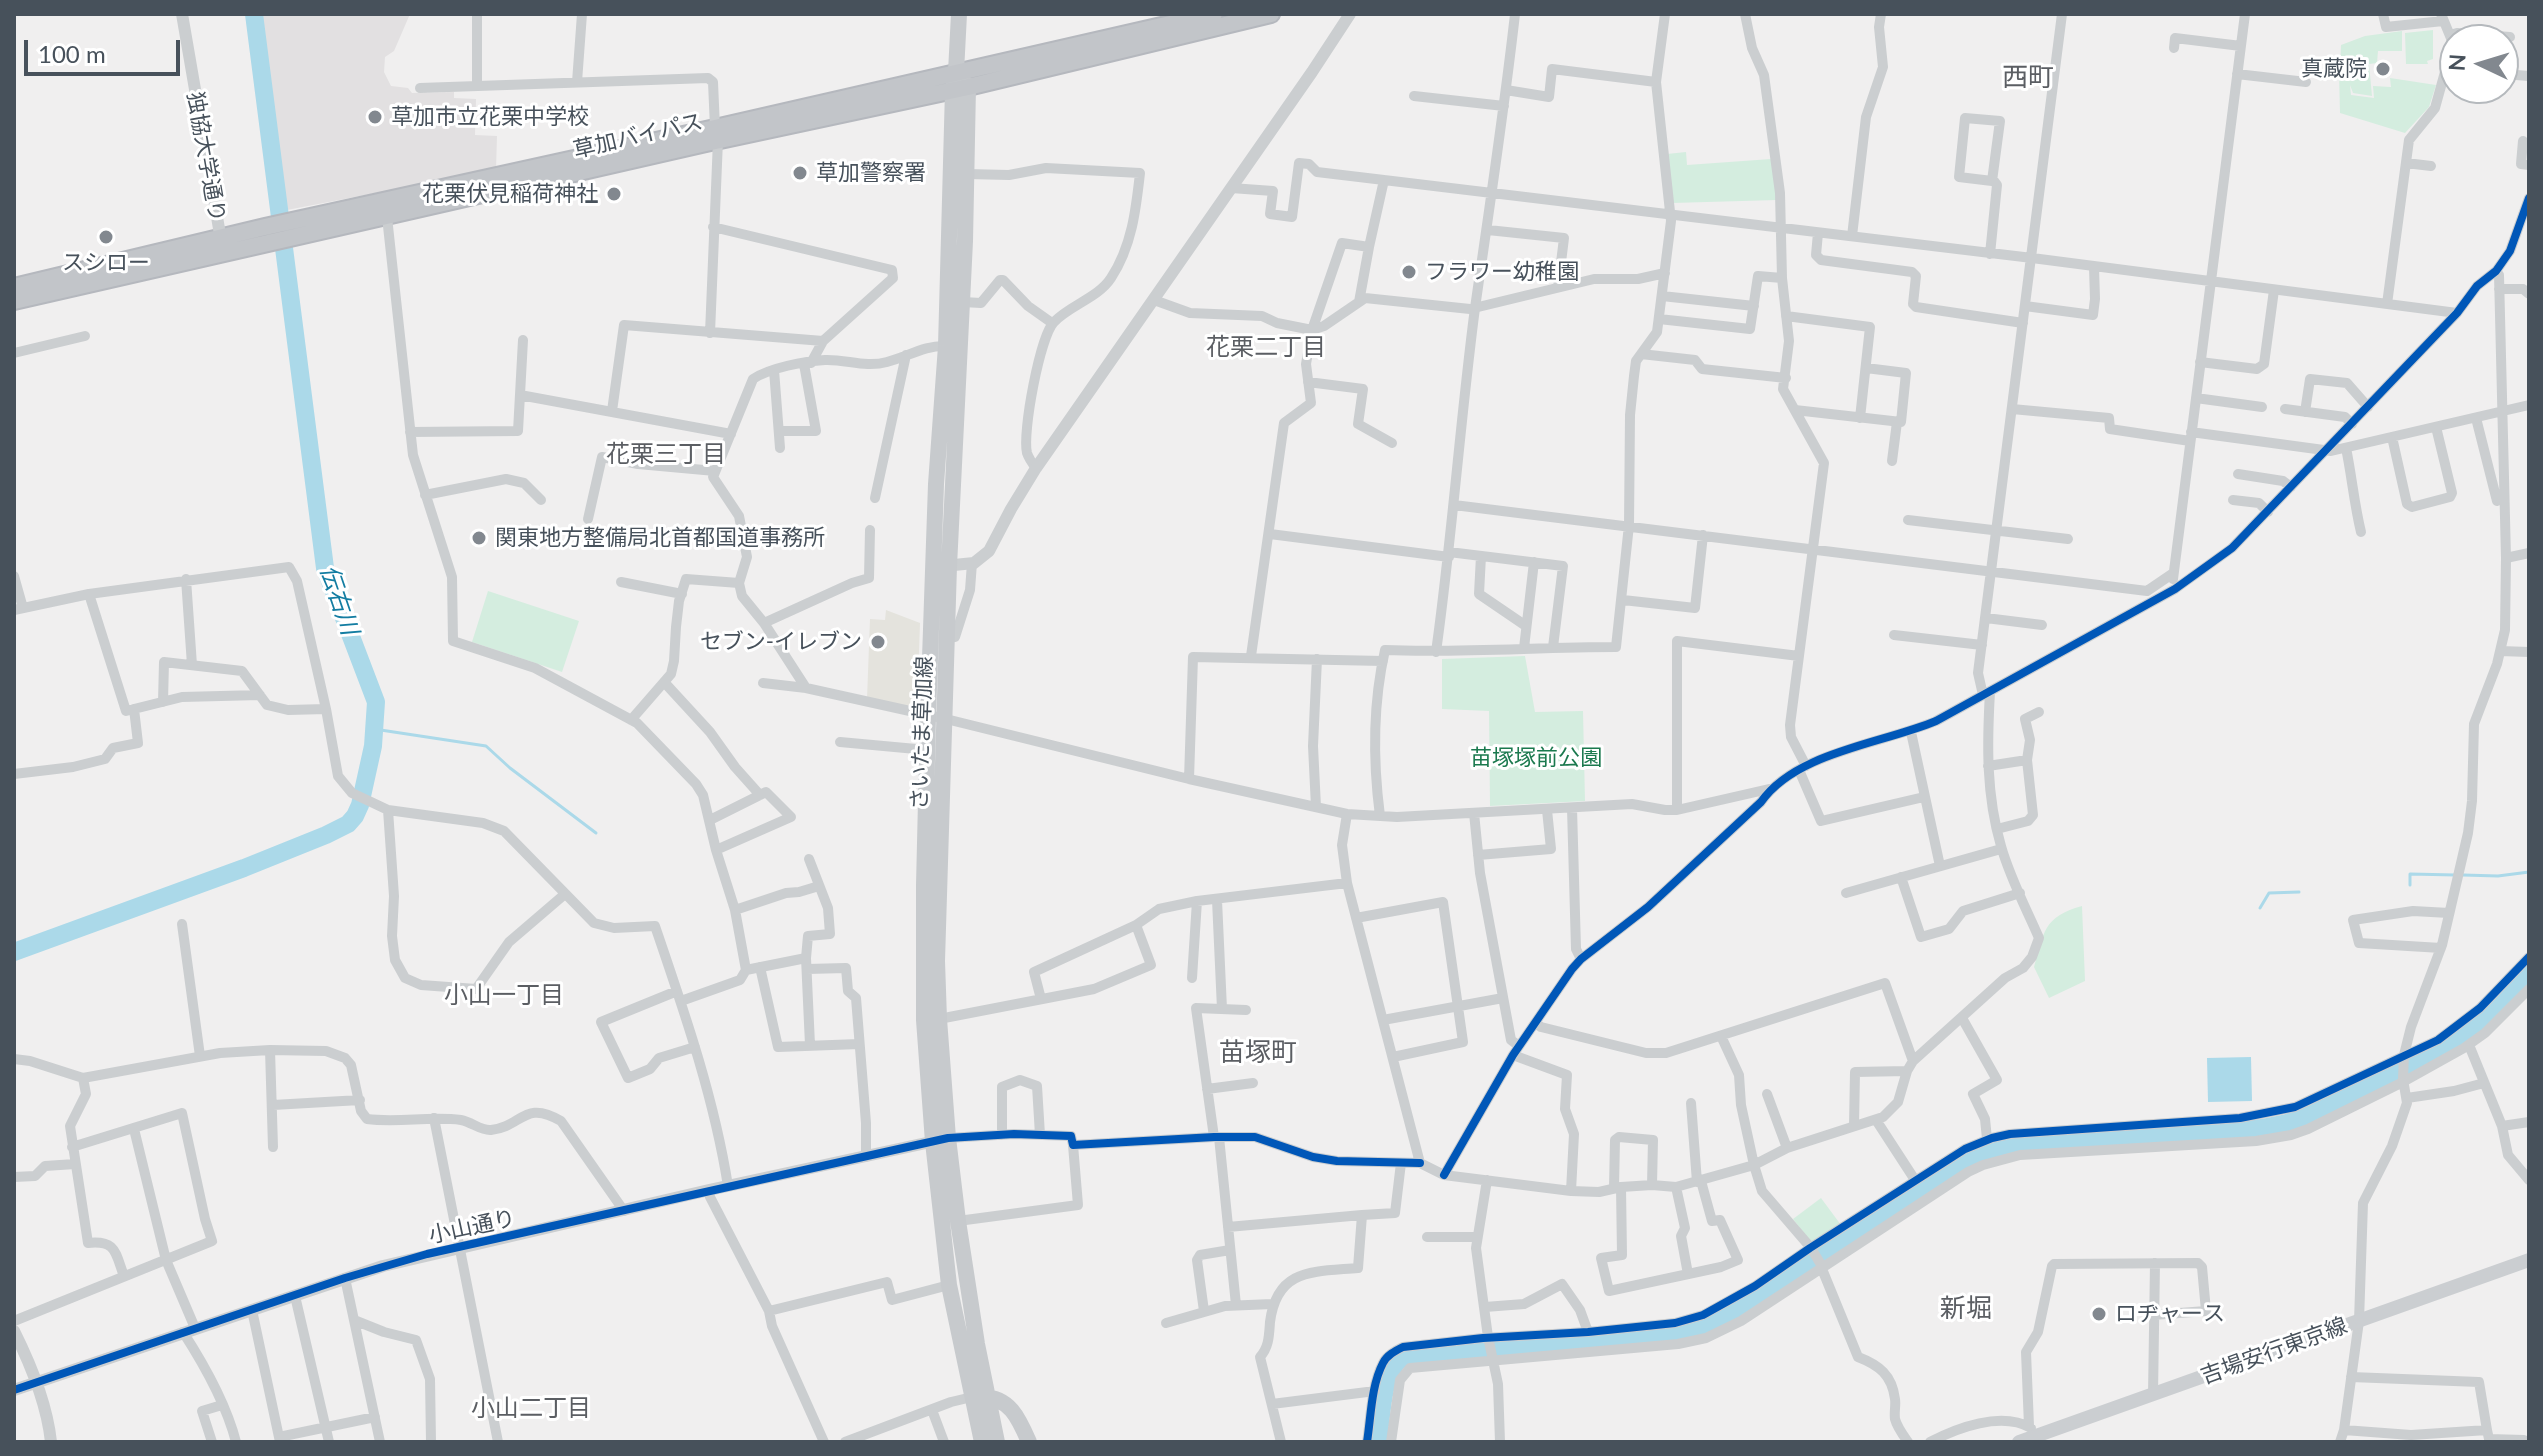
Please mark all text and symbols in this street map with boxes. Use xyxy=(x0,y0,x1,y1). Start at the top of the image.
scale bar xyxy=(28,24,184,74)
north arrow xyxy=(2439,24,2519,104)
text: 100 m xyxy=(38,39,106,68)
text: N xyxy=(2442,53,2471,72)
place label: 真蔵院 xyxy=(2301,56,2367,82)
marker: 真蔵院 xyxy=(2374,60,2392,78)
district label: 西町 xyxy=(2002,62,2054,94)
street label: 独協大学通り xyxy=(182,90,230,224)
place label: 草加市立花栗中学校 xyxy=(391,104,589,130)
marker: 草加市立花栗中学校 xyxy=(366,108,384,126)
street label: 草加バイパス xyxy=(571,108,705,164)
place label: 草加警察署 xyxy=(816,160,926,186)
marker: 草加警察署 xyxy=(791,164,809,182)
place label: 花栗伏見稲荷神社 xyxy=(422,181,598,207)
marker: 花栗伏見稲荷神社 xyxy=(605,185,623,203)
marker: スシロー xyxy=(97,228,115,246)
place label: スシロー xyxy=(62,250,150,276)
place label: フラワー幼稚園 xyxy=(1425,259,1579,285)
marker: フラワー幼稚園 xyxy=(1400,263,1418,281)
district label: 花栗二丁目 xyxy=(1206,333,1326,361)
district label: 花栗三丁目 xyxy=(606,440,726,468)
place label: 関東地方整備局北首都国道事務所 xyxy=(495,525,825,551)
marker: 関東地方整備局北首都国道事務所 xyxy=(470,529,488,547)
water label: 伝右川 xyxy=(314,561,364,639)
place label: セブン-イレブン xyxy=(700,629,862,655)
marker: セブン-イレブン xyxy=(869,633,887,651)
street label: さいたま草加線 xyxy=(906,656,938,810)
park label: 苗塚塚前公園 xyxy=(1470,745,1602,771)
district label: 小山一丁目 xyxy=(444,981,564,1009)
district label: 苗塚町 xyxy=(1219,1037,1297,1069)
street label: 小山通り xyxy=(426,1205,518,1249)
district label: 新堀 xyxy=(1940,1293,1992,1325)
place label: ロヂャース xyxy=(2115,1301,2225,1327)
marker: ロヂャース xyxy=(2090,1305,2108,1323)
street label: 吉場安行東京線 xyxy=(2197,1312,2351,1390)
district label: 小山二丁目 xyxy=(471,1394,591,1422)

